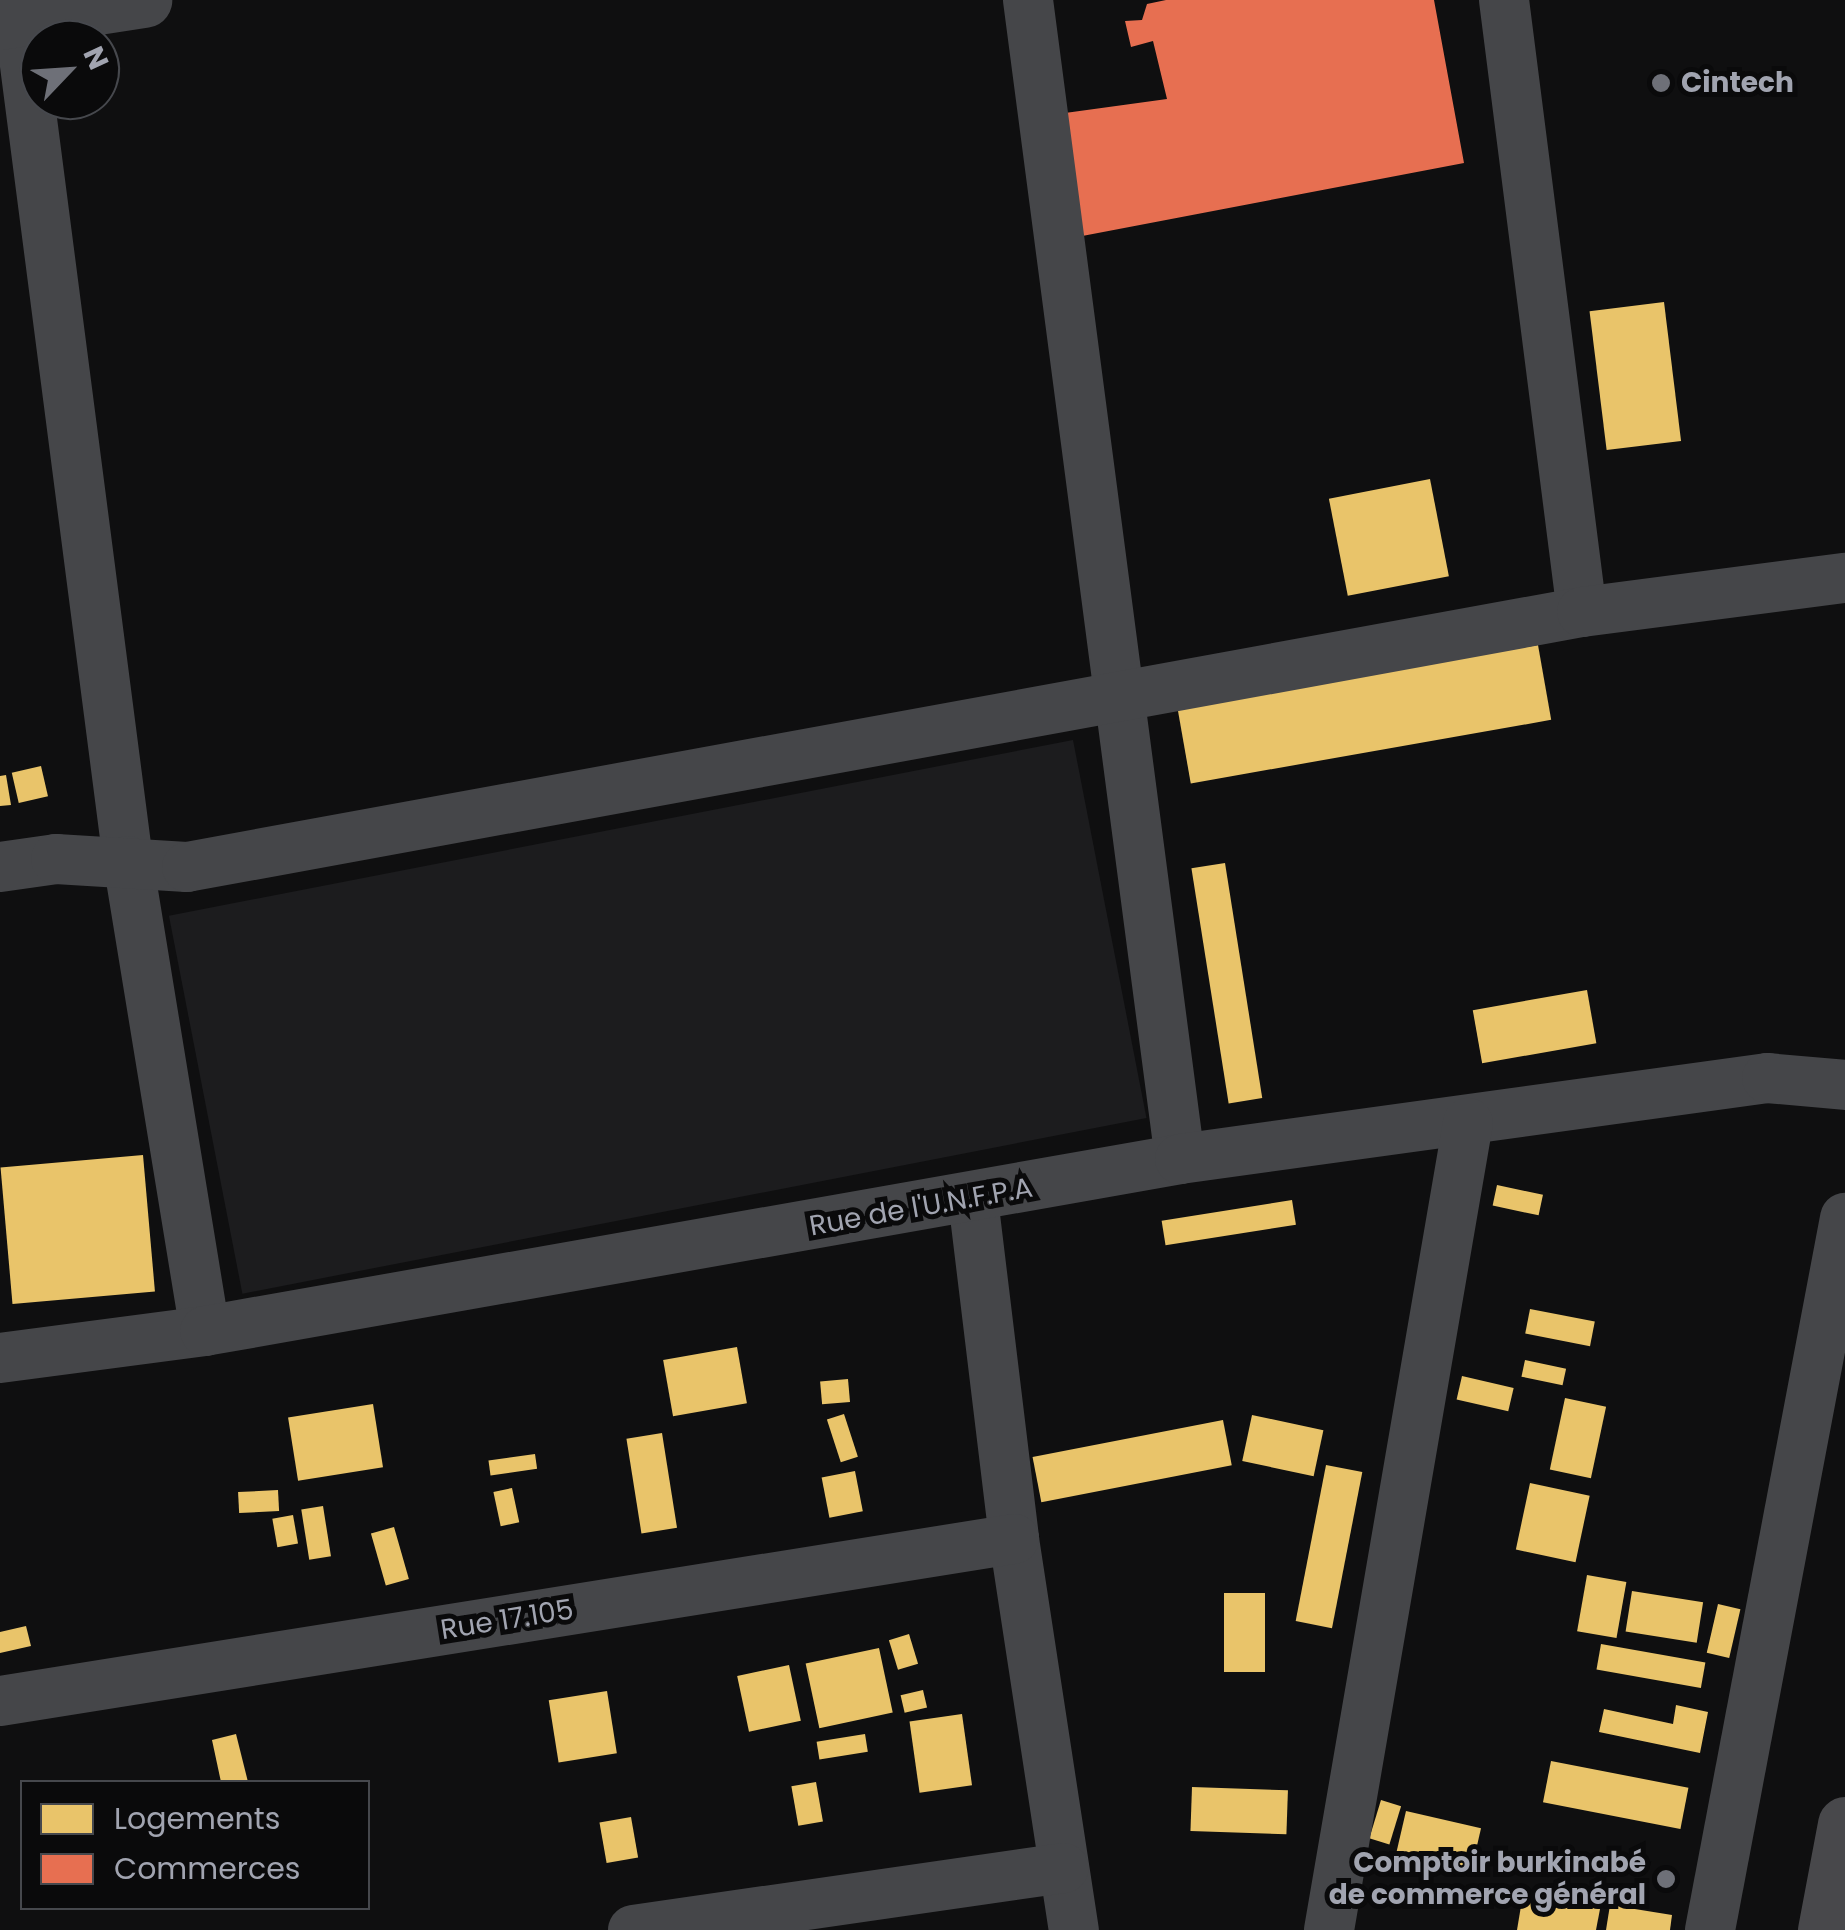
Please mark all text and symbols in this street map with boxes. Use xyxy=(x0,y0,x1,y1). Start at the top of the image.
north arrow xyxy=(20,20,120,120)
text: N xyxy=(74,40,118,76)
place label: Cintech xyxy=(1681,66,1794,100)
marker: Cintech xyxy=(1650,72,1672,94)
street label: Rue de l'U.N.F.P.A xyxy=(807,1171,1035,1243)
street label: Rue 17.105 xyxy=(438,1593,576,1647)
legend xyxy=(20,1780,370,1910)
text: Logements xyxy=(114,1797,280,1840)
place label: Comptoir burkinabé de commerce général xyxy=(1329,1846,1646,1912)
text: Commerces xyxy=(114,1847,300,1890)
marker: Comptoir burkinabé de commerce général xyxy=(1655,1868,1677,1890)

